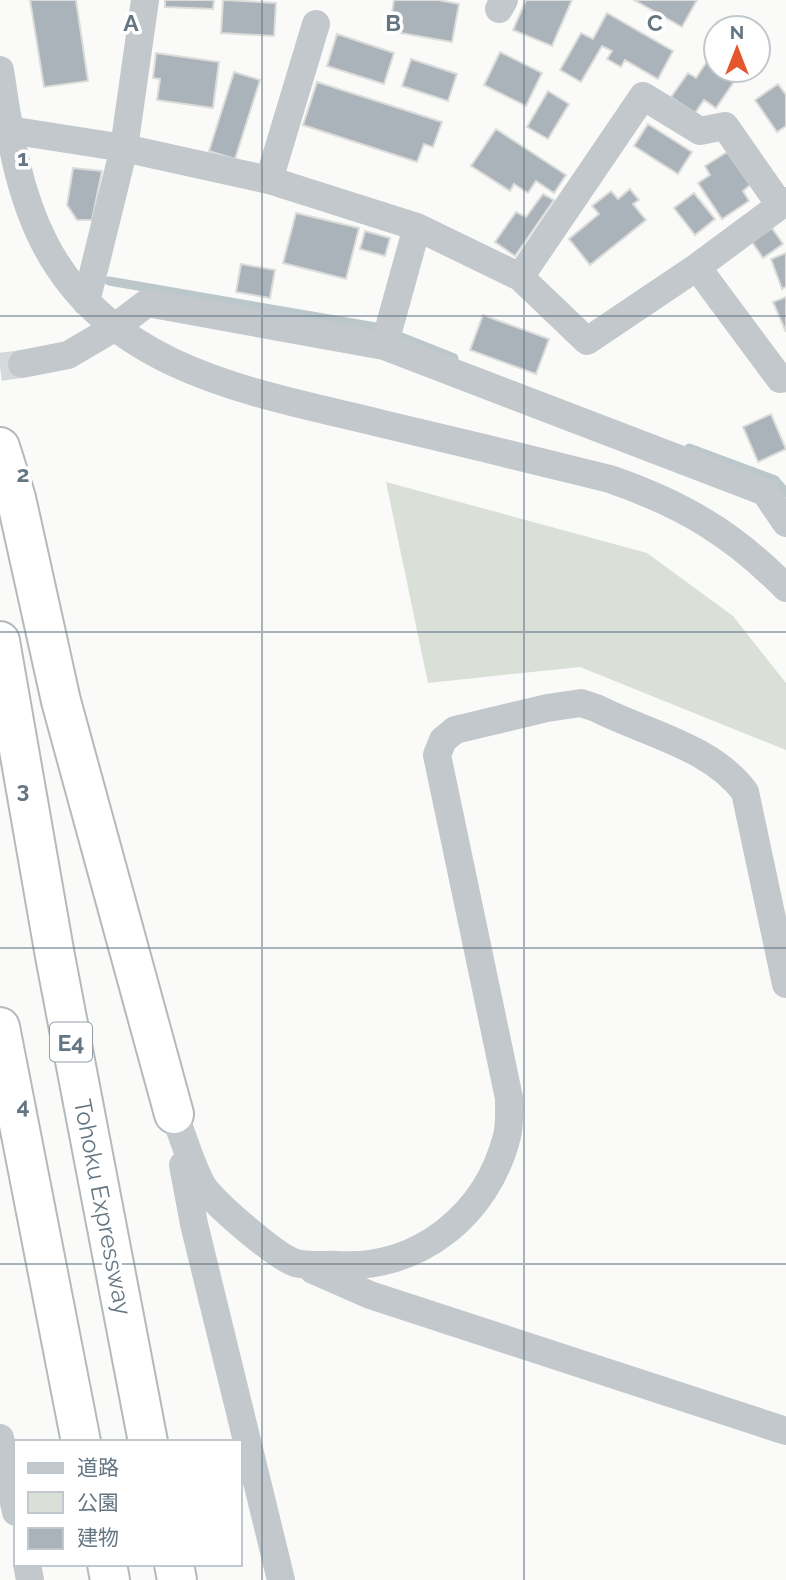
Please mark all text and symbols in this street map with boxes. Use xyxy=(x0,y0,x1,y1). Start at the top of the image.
text: A xyxy=(123,9,139,36)
text: B xyxy=(385,9,401,36)
text: C xyxy=(647,9,663,36)
north arrow xyxy=(702,14,772,84)
text: N xyxy=(730,21,744,43)
text: 1 xyxy=(17,144,29,171)
text: 2 xyxy=(17,460,29,487)
text: 3 xyxy=(17,776,29,803)
road number: E4 xyxy=(50,1023,92,1062)
text: 4 xyxy=(16,1092,30,1119)
street label: Tohoku Expressway xyxy=(68,1097,138,1317)
legend xyxy=(14,1440,242,1566)
text: 道路 xyxy=(77,1455,119,1480)
text: 公園 xyxy=(77,1490,119,1515)
text: 建物 xyxy=(77,1525,119,1550)

